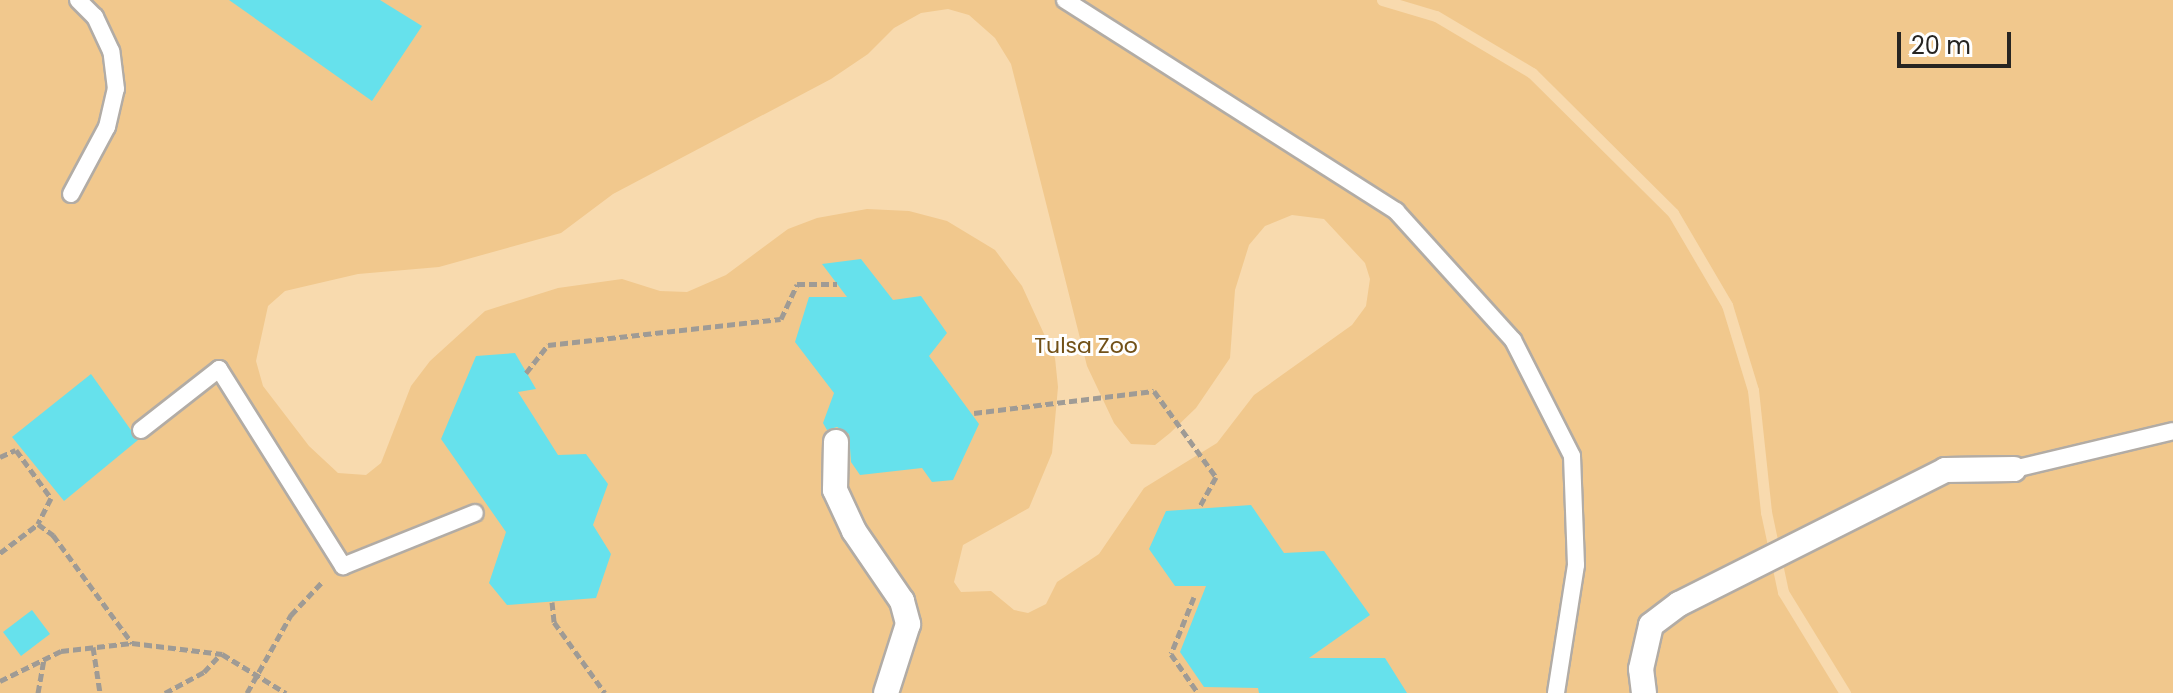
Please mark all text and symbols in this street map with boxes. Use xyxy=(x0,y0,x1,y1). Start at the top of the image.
scale bar xyxy=(1901,16,2015,66)
text: 20 m xyxy=(1911,29,1971,62)
park label: Tulsa Zoo xyxy=(1034,333,1138,359)

